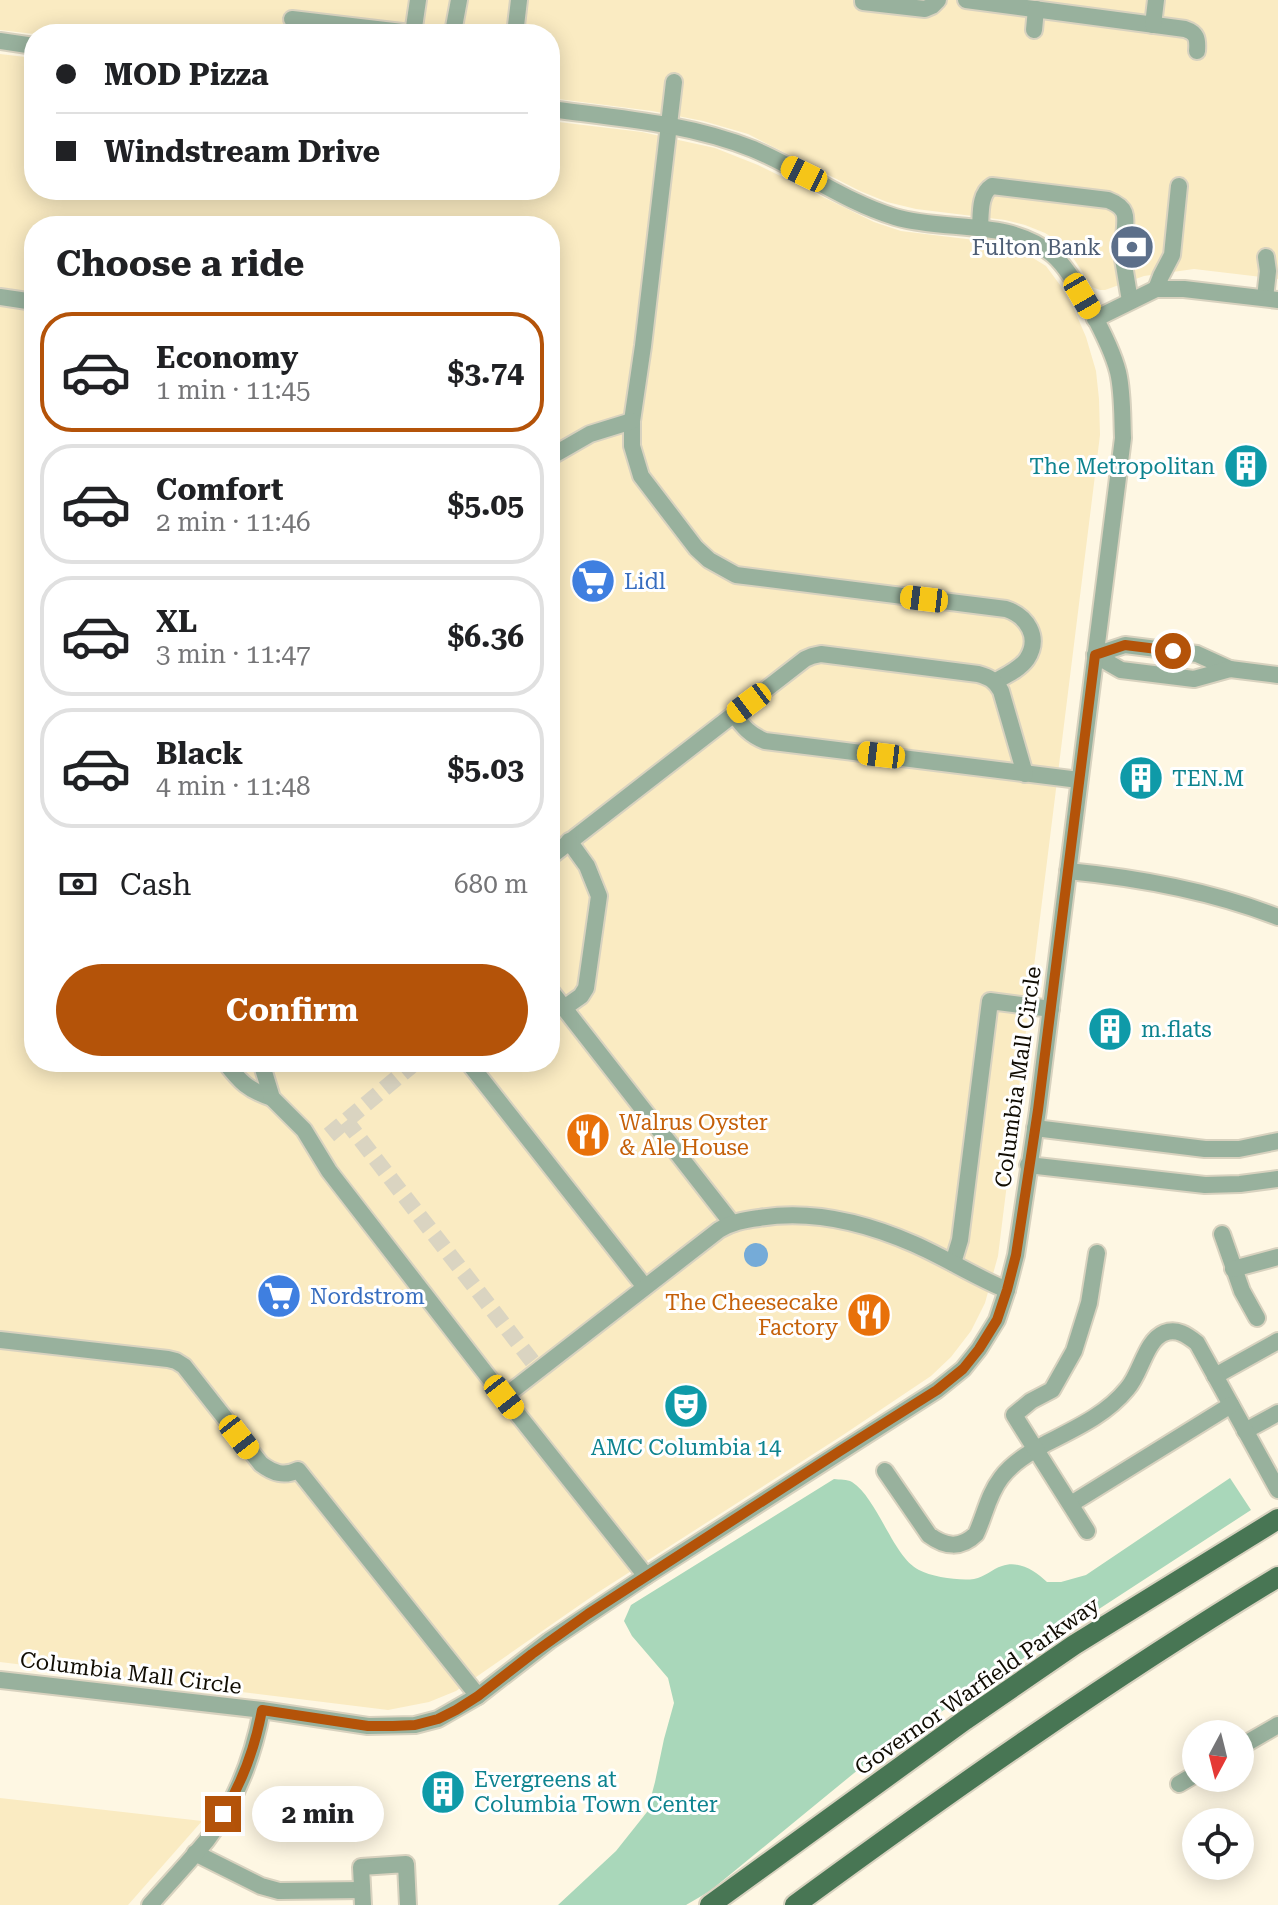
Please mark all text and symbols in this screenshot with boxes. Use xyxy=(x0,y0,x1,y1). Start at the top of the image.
text: MOD Pizza xyxy=(104,57,269,92)
text: Windstream Drive xyxy=(104,134,380,169)
car xyxy=(777,153,831,195)
bank icon: Fulton Bank xyxy=(1108,223,1156,271)
place label: Fulton Bank xyxy=(972,235,1101,260)
text: Choose a ride xyxy=(56,243,304,285)
car xyxy=(1060,269,1104,323)
icon: car xyxy=(60,336,132,408)
text: Economy xyxy=(156,340,298,375)
text: $3.74 xyxy=(447,355,524,390)
text: 1 min · 11:45 xyxy=(156,375,311,405)
building icon: The Metropolitan xyxy=(1222,442,1270,490)
place label: The Metropolitan xyxy=(1029,454,1215,479)
icon: car xyxy=(60,468,132,540)
text: Comfort xyxy=(156,472,283,507)
text: $5.05 xyxy=(447,487,524,522)
text: 2 min · 11:46 xyxy=(156,507,311,537)
supermarket icon: Lidl xyxy=(569,557,617,605)
place label: Lidl xyxy=(624,569,666,594)
car xyxy=(899,584,949,614)
icon: car xyxy=(60,600,132,672)
text: XL xyxy=(156,604,197,639)
text: $6.36 xyxy=(447,619,524,654)
route start xyxy=(1155,633,1191,669)
text: 3 min · 11:47 xyxy=(156,639,311,669)
car xyxy=(723,679,775,727)
icon: car xyxy=(60,732,132,804)
text: Black xyxy=(156,736,243,771)
car xyxy=(856,740,906,770)
text: $5.03 xyxy=(447,751,524,786)
building icon: TEN.M xyxy=(1117,754,1165,802)
place label: TEN.M xyxy=(1172,766,1244,791)
text: 4 min · 11:48 xyxy=(156,771,311,801)
icon: cash xyxy=(56,862,100,906)
text: Cash xyxy=(120,867,191,902)
text: 680 m xyxy=(454,869,528,899)
button: Confirm xyxy=(56,964,528,1056)
street label: Columbia Mall Circle xyxy=(990,965,1046,1189)
building icon: m.flats xyxy=(1086,1005,1134,1053)
place label: m.flats xyxy=(1141,1017,1212,1042)
place label: Walrus Oyster & Ale House xyxy=(619,1110,768,1160)
restaurant icon: Walrus Oyster & Ale House xyxy=(564,1111,612,1159)
supermarket icon: Nordstrom xyxy=(255,1272,303,1320)
place label: Nordstrom xyxy=(310,1284,425,1309)
place label: The Cheesecake Factory xyxy=(665,1290,838,1340)
restaurant icon: The Cheesecake Factory xyxy=(845,1291,893,1339)
car xyxy=(480,1371,528,1423)
theatre icon: AMC Columbia 14 xyxy=(662,1382,710,1430)
car xyxy=(215,1411,263,1463)
place label: AMC Columbia 14 xyxy=(591,1435,782,1460)
street label: Governor Warfield Parkway xyxy=(850,1592,1104,1780)
street label: Columbia Mall Circle xyxy=(19,1647,243,1699)
north arrow xyxy=(1182,1720,1254,1792)
map controls xyxy=(1182,1720,1254,1880)
place label: Evergreens at Columbia Town Center xyxy=(474,1767,718,1817)
building icon: Evergreens at Columbia Town Center xyxy=(419,1768,467,1816)
callout: 2 min xyxy=(251,1786,383,1842)
route end xyxy=(205,1796,241,1832)
text: 2 min xyxy=(282,1799,354,1829)
button: locate xyxy=(1182,1808,1254,1880)

